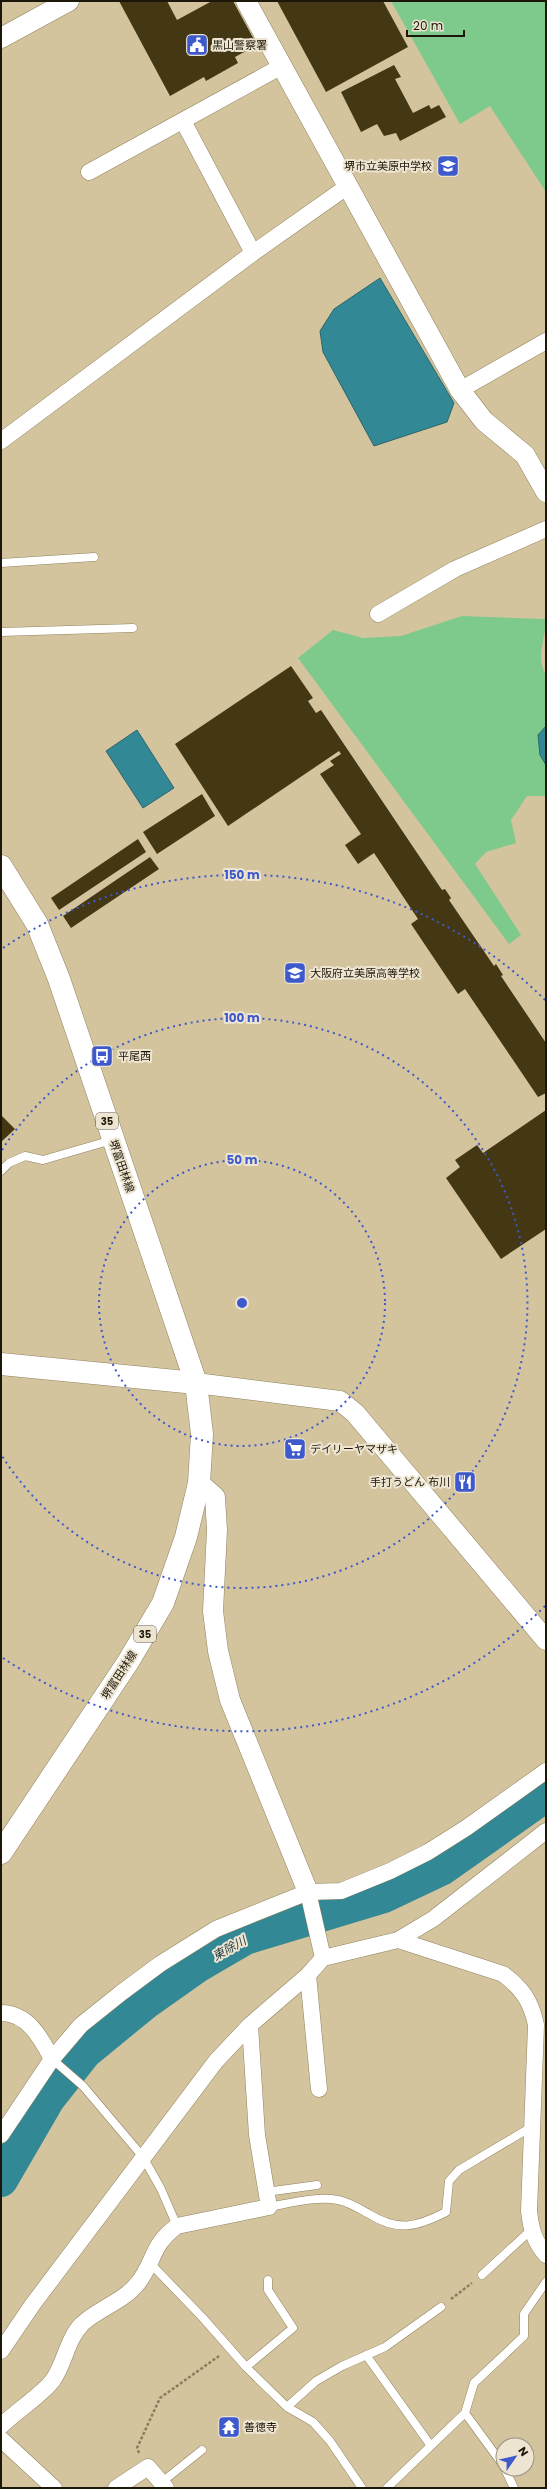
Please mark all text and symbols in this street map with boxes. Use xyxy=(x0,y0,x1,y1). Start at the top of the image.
scale bar xyxy=(407,12,464,38)
text: 20 m xyxy=(413,17,443,34)
public building icon: 黒山警察署 xyxy=(184,32,210,58)
place label: 黒山警察署 xyxy=(212,37,267,53)
school or university icon: 堺市立美原中学校 xyxy=(435,153,461,179)
place label: 堺市立美原中学校 xyxy=(344,158,432,174)
text: 150 m xyxy=(224,866,260,883)
school or university icon: 大阪府立美原高等学校 xyxy=(282,960,308,986)
place label: 大阪府立美原高等学校 xyxy=(310,965,420,981)
text: 100 m xyxy=(224,1009,260,1026)
bus stop icon: 平尾西 xyxy=(89,1043,115,1069)
place label: 平尾西 xyxy=(118,1048,151,1064)
road number: 35 xyxy=(96,1113,118,1129)
street label: 堺富田林線 xyxy=(105,1137,139,1195)
text: 50 m xyxy=(227,1151,258,1168)
centre of rings xyxy=(235,1296,249,1310)
supermarket icon: デイリーヤマザキ xyxy=(282,1436,308,1462)
place label: デイリーヤマザキ xyxy=(310,1441,398,1457)
restaurant icon: 手打うどん 布川 xyxy=(452,1469,478,1495)
place label: 手打うどん 布川 xyxy=(370,1474,450,1490)
road number: 35 xyxy=(134,1626,156,1642)
street label: 堺富田林線 xyxy=(97,1648,141,1702)
water label: 東除川 xyxy=(209,1931,251,1964)
temple icon: 善徳寺 xyxy=(216,2414,242,2440)
place label: 善徳寺 xyxy=(244,2419,277,2435)
north arrow xyxy=(495,2437,535,2477)
text: N xyxy=(514,2444,532,2459)

